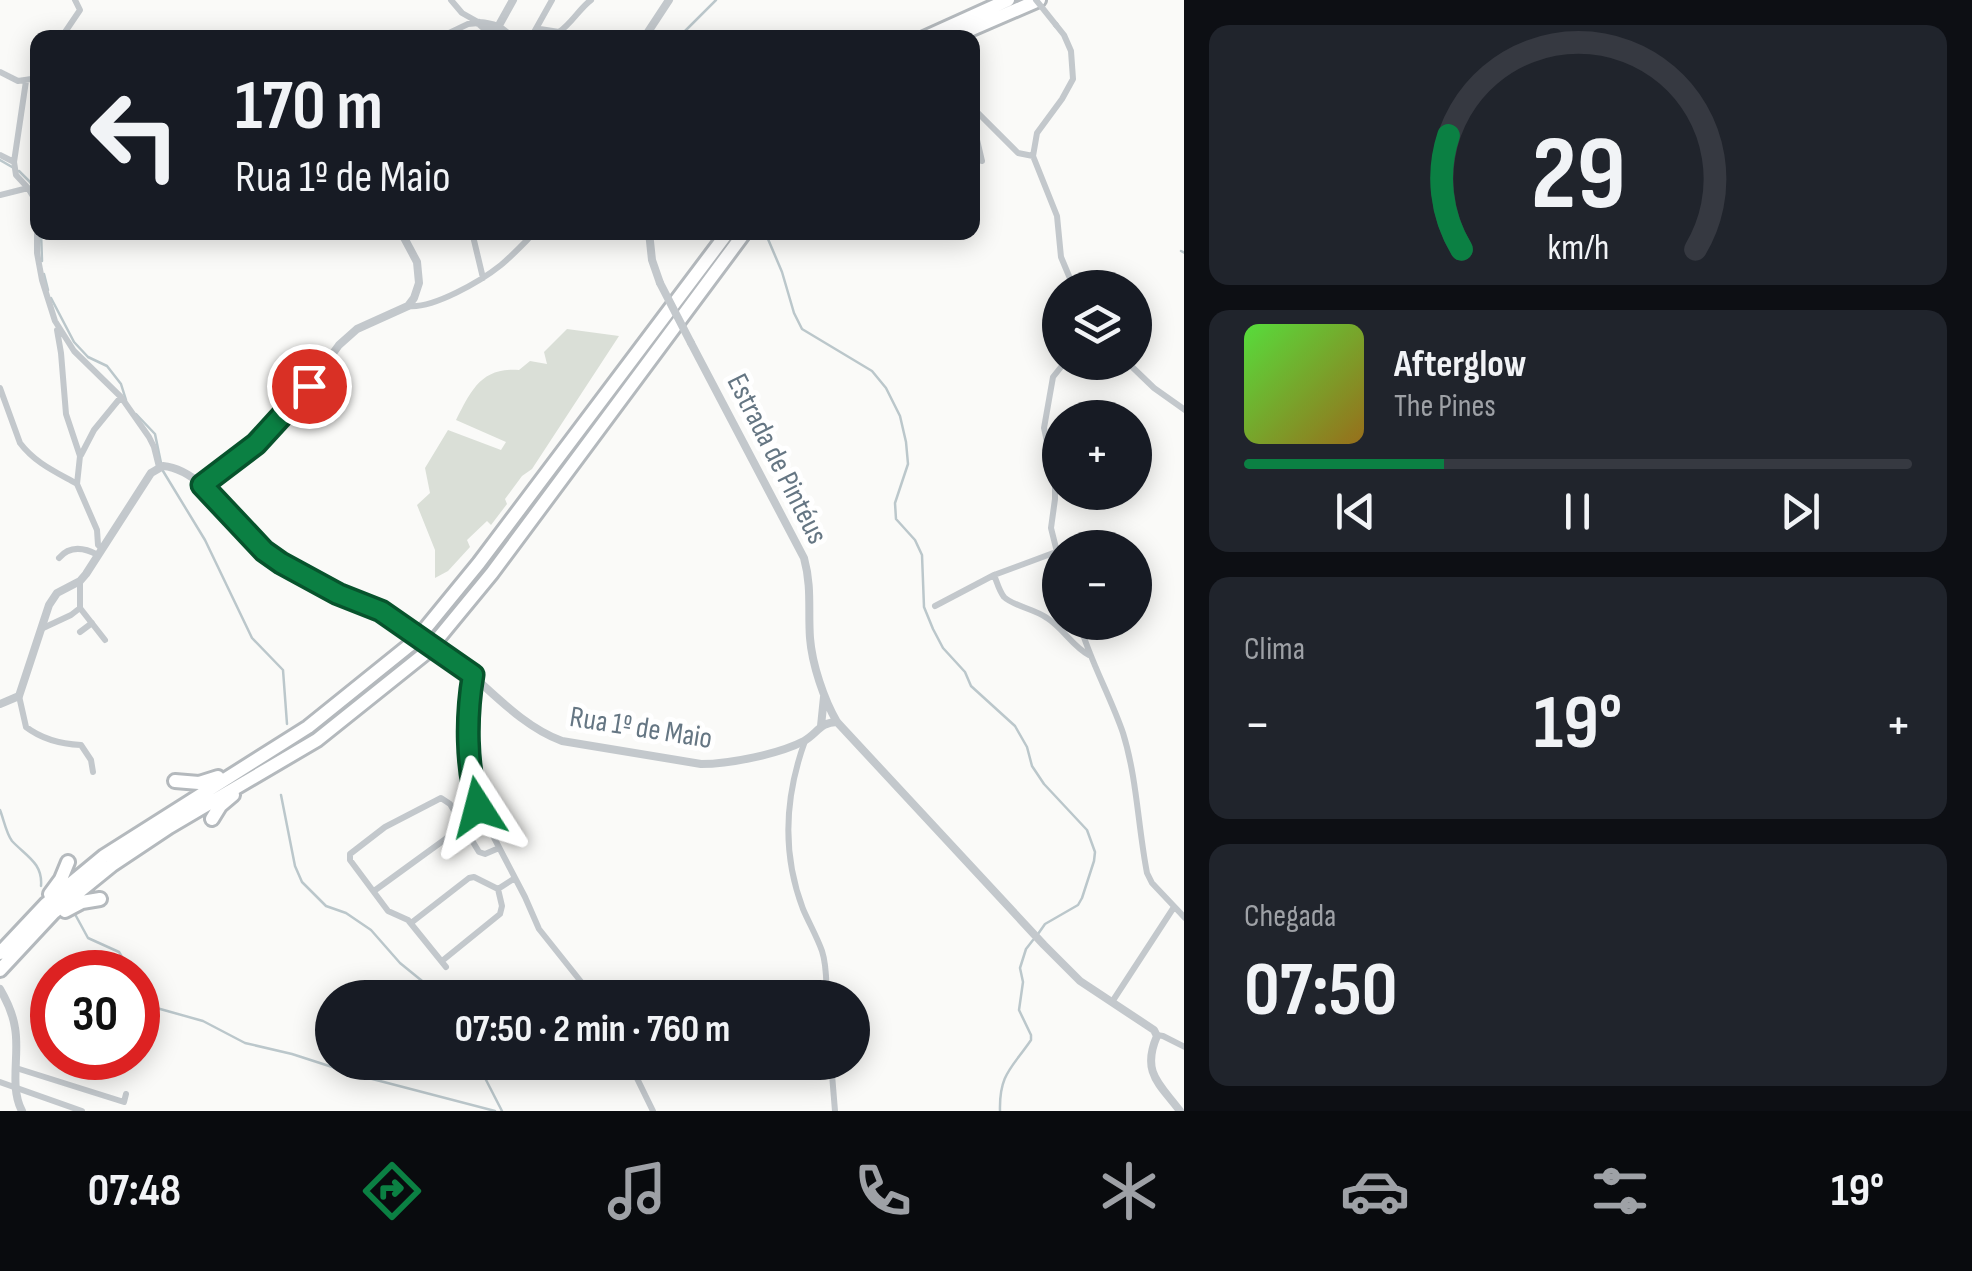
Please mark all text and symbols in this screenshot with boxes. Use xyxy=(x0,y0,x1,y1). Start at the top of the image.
text: 170 m xyxy=(235,65,383,149)
icon: left xyxy=(70,70,200,200)
text: 29 xyxy=(1531,113,1625,238)
text: Rua 1º de Maio xyxy=(235,150,451,205)
text: km/h xyxy=(1547,227,1609,270)
map controls xyxy=(1042,270,1152,640)
button: layers xyxy=(1042,270,1152,380)
text: Afterglow xyxy=(1394,342,1527,387)
pin xyxy=(267,344,352,429)
icon: arrive xyxy=(282,359,337,414)
street label: Estrada de Pintéus xyxy=(719,368,835,550)
text: The Pines xyxy=(1394,387,1496,426)
button: + xyxy=(1042,400,1152,510)
icon: previous xyxy=(1328,484,1383,539)
icon: pause xyxy=(1550,484,1605,539)
icon: next xyxy=(1773,484,1828,539)
button: − xyxy=(1042,530,1152,640)
text: Clima xyxy=(1244,630,1305,669)
text: 19° xyxy=(1534,679,1622,770)
text: − xyxy=(1244,692,1271,759)
text: + xyxy=(1885,692,1912,759)
street label: Rua 1º de Maio xyxy=(567,699,715,757)
position arrow xyxy=(426,755,530,859)
text: Chegada xyxy=(1244,897,1336,936)
text: 07:50 xyxy=(1244,946,1397,1037)
speed limit sign: 30 xyxy=(30,950,160,1080)
text: 07:50 · 2 min · 760 m xyxy=(455,1007,730,1052)
icon: directions xyxy=(357,1156,427,1226)
icon: music xyxy=(602,1156,672,1226)
icon: phone xyxy=(848,1156,918,1226)
icon: climate xyxy=(1094,1156,1164,1226)
icon: car xyxy=(1340,1156,1410,1226)
icon: filters xyxy=(1585,1156,1655,1226)
text: 07:48 xyxy=(88,1164,181,1219)
text: 19° xyxy=(1831,1164,1884,1219)

